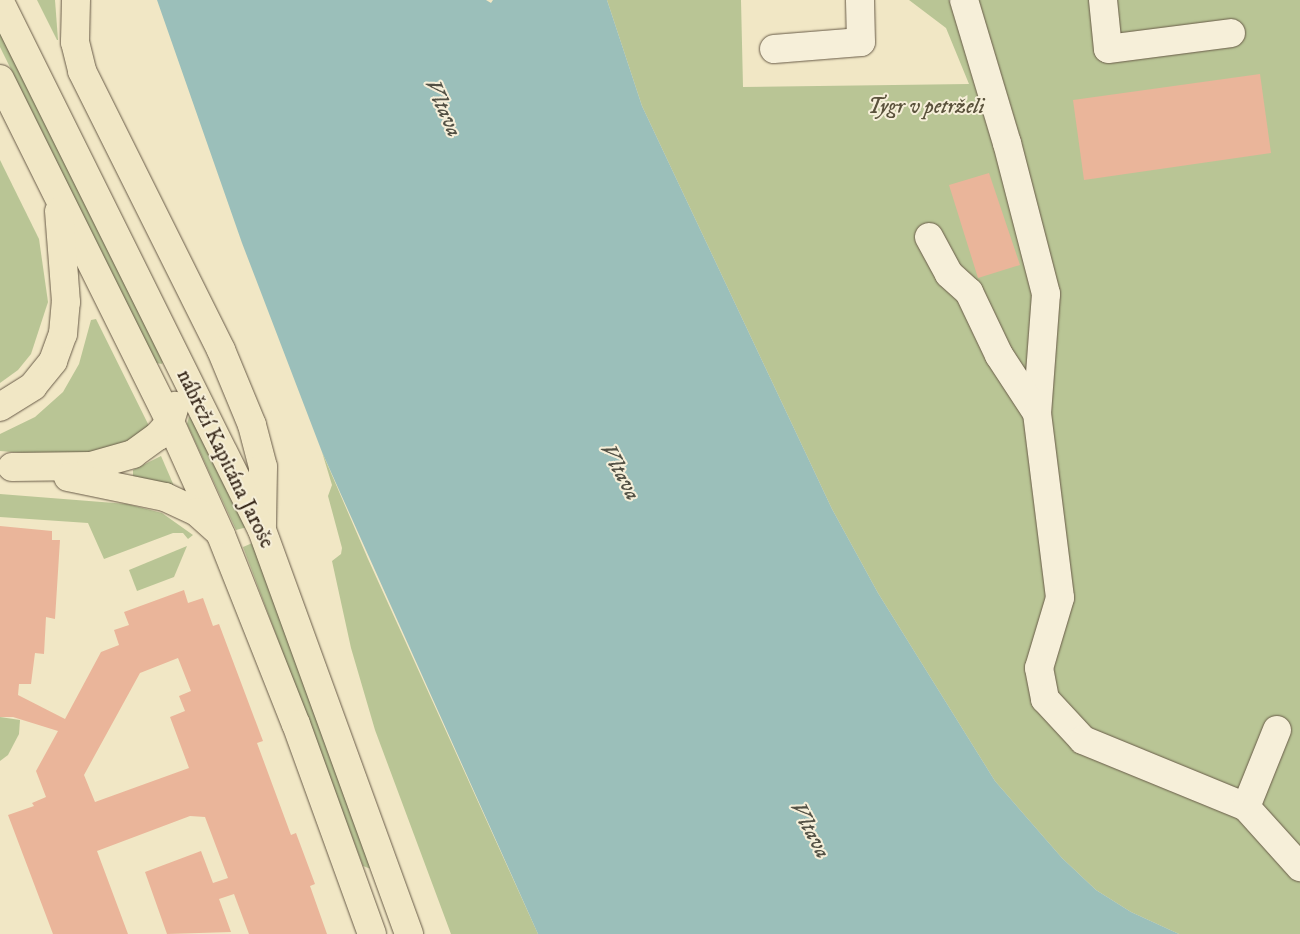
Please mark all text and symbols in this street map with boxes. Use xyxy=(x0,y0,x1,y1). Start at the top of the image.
water label: Vltava xyxy=(419,75,467,141)
park label: Tygr v petrželi xyxy=(868,94,984,120)
street label: nábřeží Kapitána Jaroše xyxy=(171,366,279,552)
water label: Vltava xyxy=(594,439,646,505)
water label: Vltava xyxy=(784,797,836,863)

